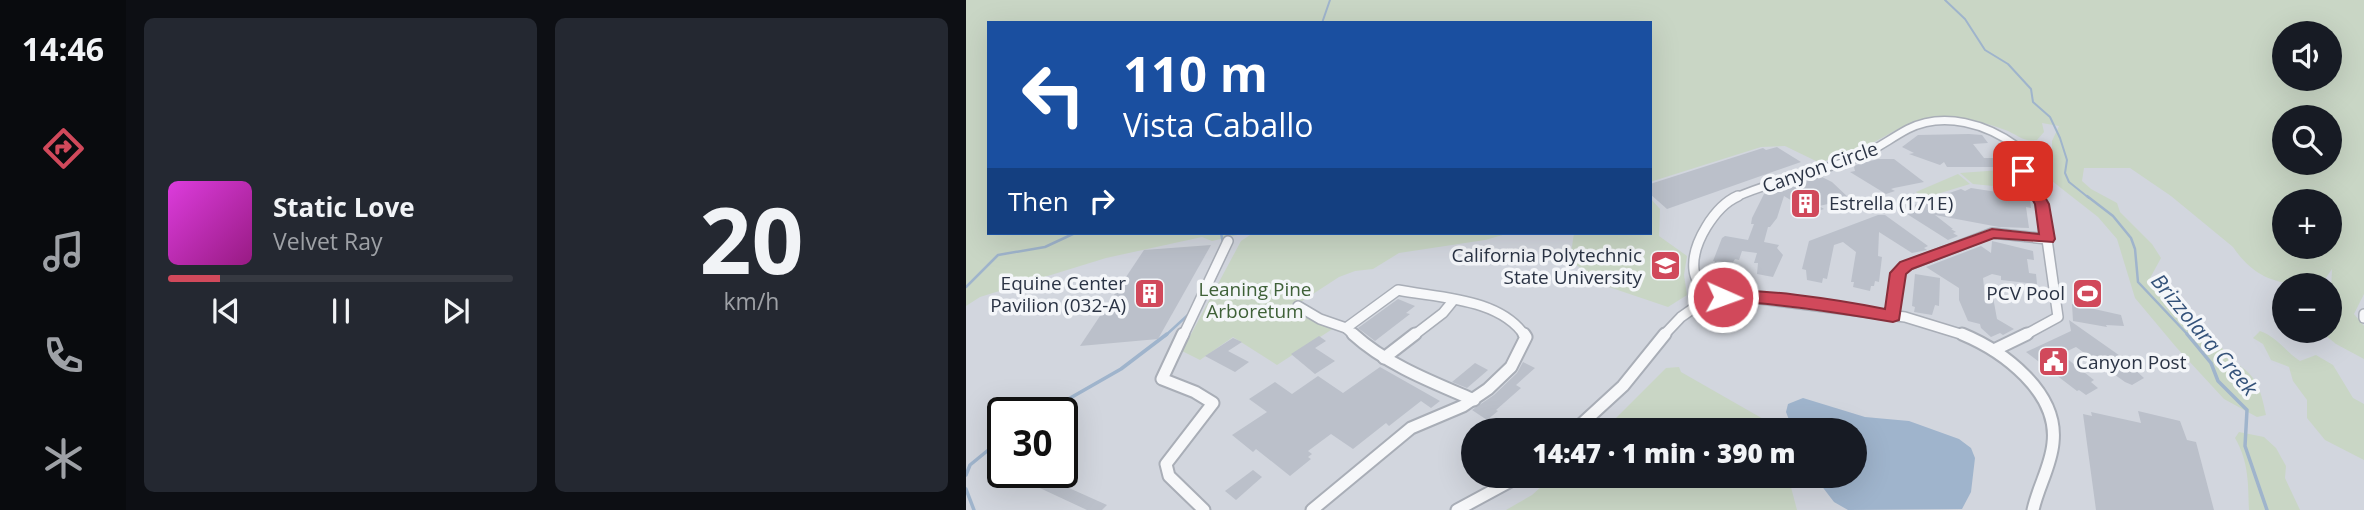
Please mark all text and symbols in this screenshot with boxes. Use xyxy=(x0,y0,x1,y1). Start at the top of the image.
map controls xyxy=(2272,21,2342,343)
button: sound xyxy=(2272,21,2342,91)
text: 14:46 xyxy=(22,27,104,70)
text: 110 m xyxy=(1123,40,1268,106)
icon: left xyxy=(1008,49,1099,140)
text: Vista Caballo xyxy=(1123,103,1314,146)
button: search xyxy=(2272,105,2342,175)
icon: directions xyxy=(39,124,88,173)
street label: Canyon Circle xyxy=(1759,135,1881,199)
pin xyxy=(1993,141,2053,201)
icon: arrive xyxy=(2004,152,2042,190)
text: 20 xyxy=(699,177,804,301)
icon: right xyxy=(1083,182,1121,220)
text: Then xyxy=(1008,183,1069,219)
building icon: Estrella (171E) xyxy=(1789,186,1823,220)
text: Static Love xyxy=(273,189,415,225)
button: + xyxy=(2272,189,2342,259)
place label: Estrella (171E) xyxy=(1829,190,1953,216)
text: Velvet Ray xyxy=(273,225,383,257)
icon: music xyxy=(39,227,88,276)
place label: California Polytechnic State University xyxy=(1451,242,1642,290)
school or university icon: California Polytechnic State University xyxy=(1648,249,1682,283)
position arrow xyxy=(1686,260,1760,334)
water label: Brizzolara Creek xyxy=(2145,267,2265,402)
place label: Equine Center Pavilion (032-A) xyxy=(990,270,1126,318)
button: − xyxy=(2272,273,2342,343)
park label: Leaning Pine Arboretum xyxy=(1198,276,1312,324)
sports icon: PCV Pool xyxy=(2071,276,2105,310)
building icon: Equine Center Pavilion (032-A) xyxy=(1132,277,1166,311)
place label: PCV Pool xyxy=(1986,280,2065,306)
text: km/h xyxy=(724,285,779,317)
icon: previous xyxy=(207,292,245,330)
icon: pause xyxy=(322,292,360,330)
icon: next xyxy=(437,292,475,330)
icon: phone xyxy=(39,331,88,380)
public building icon: Canyon Post xyxy=(2036,345,2070,379)
place label: Canyon Post xyxy=(2076,349,2187,375)
speed limit sign: 30 xyxy=(987,397,1078,488)
icon: climate xyxy=(39,434,88,483)
text: 14:47 · 1 min · 390 m xyxy=(1533,435,1795,471)

